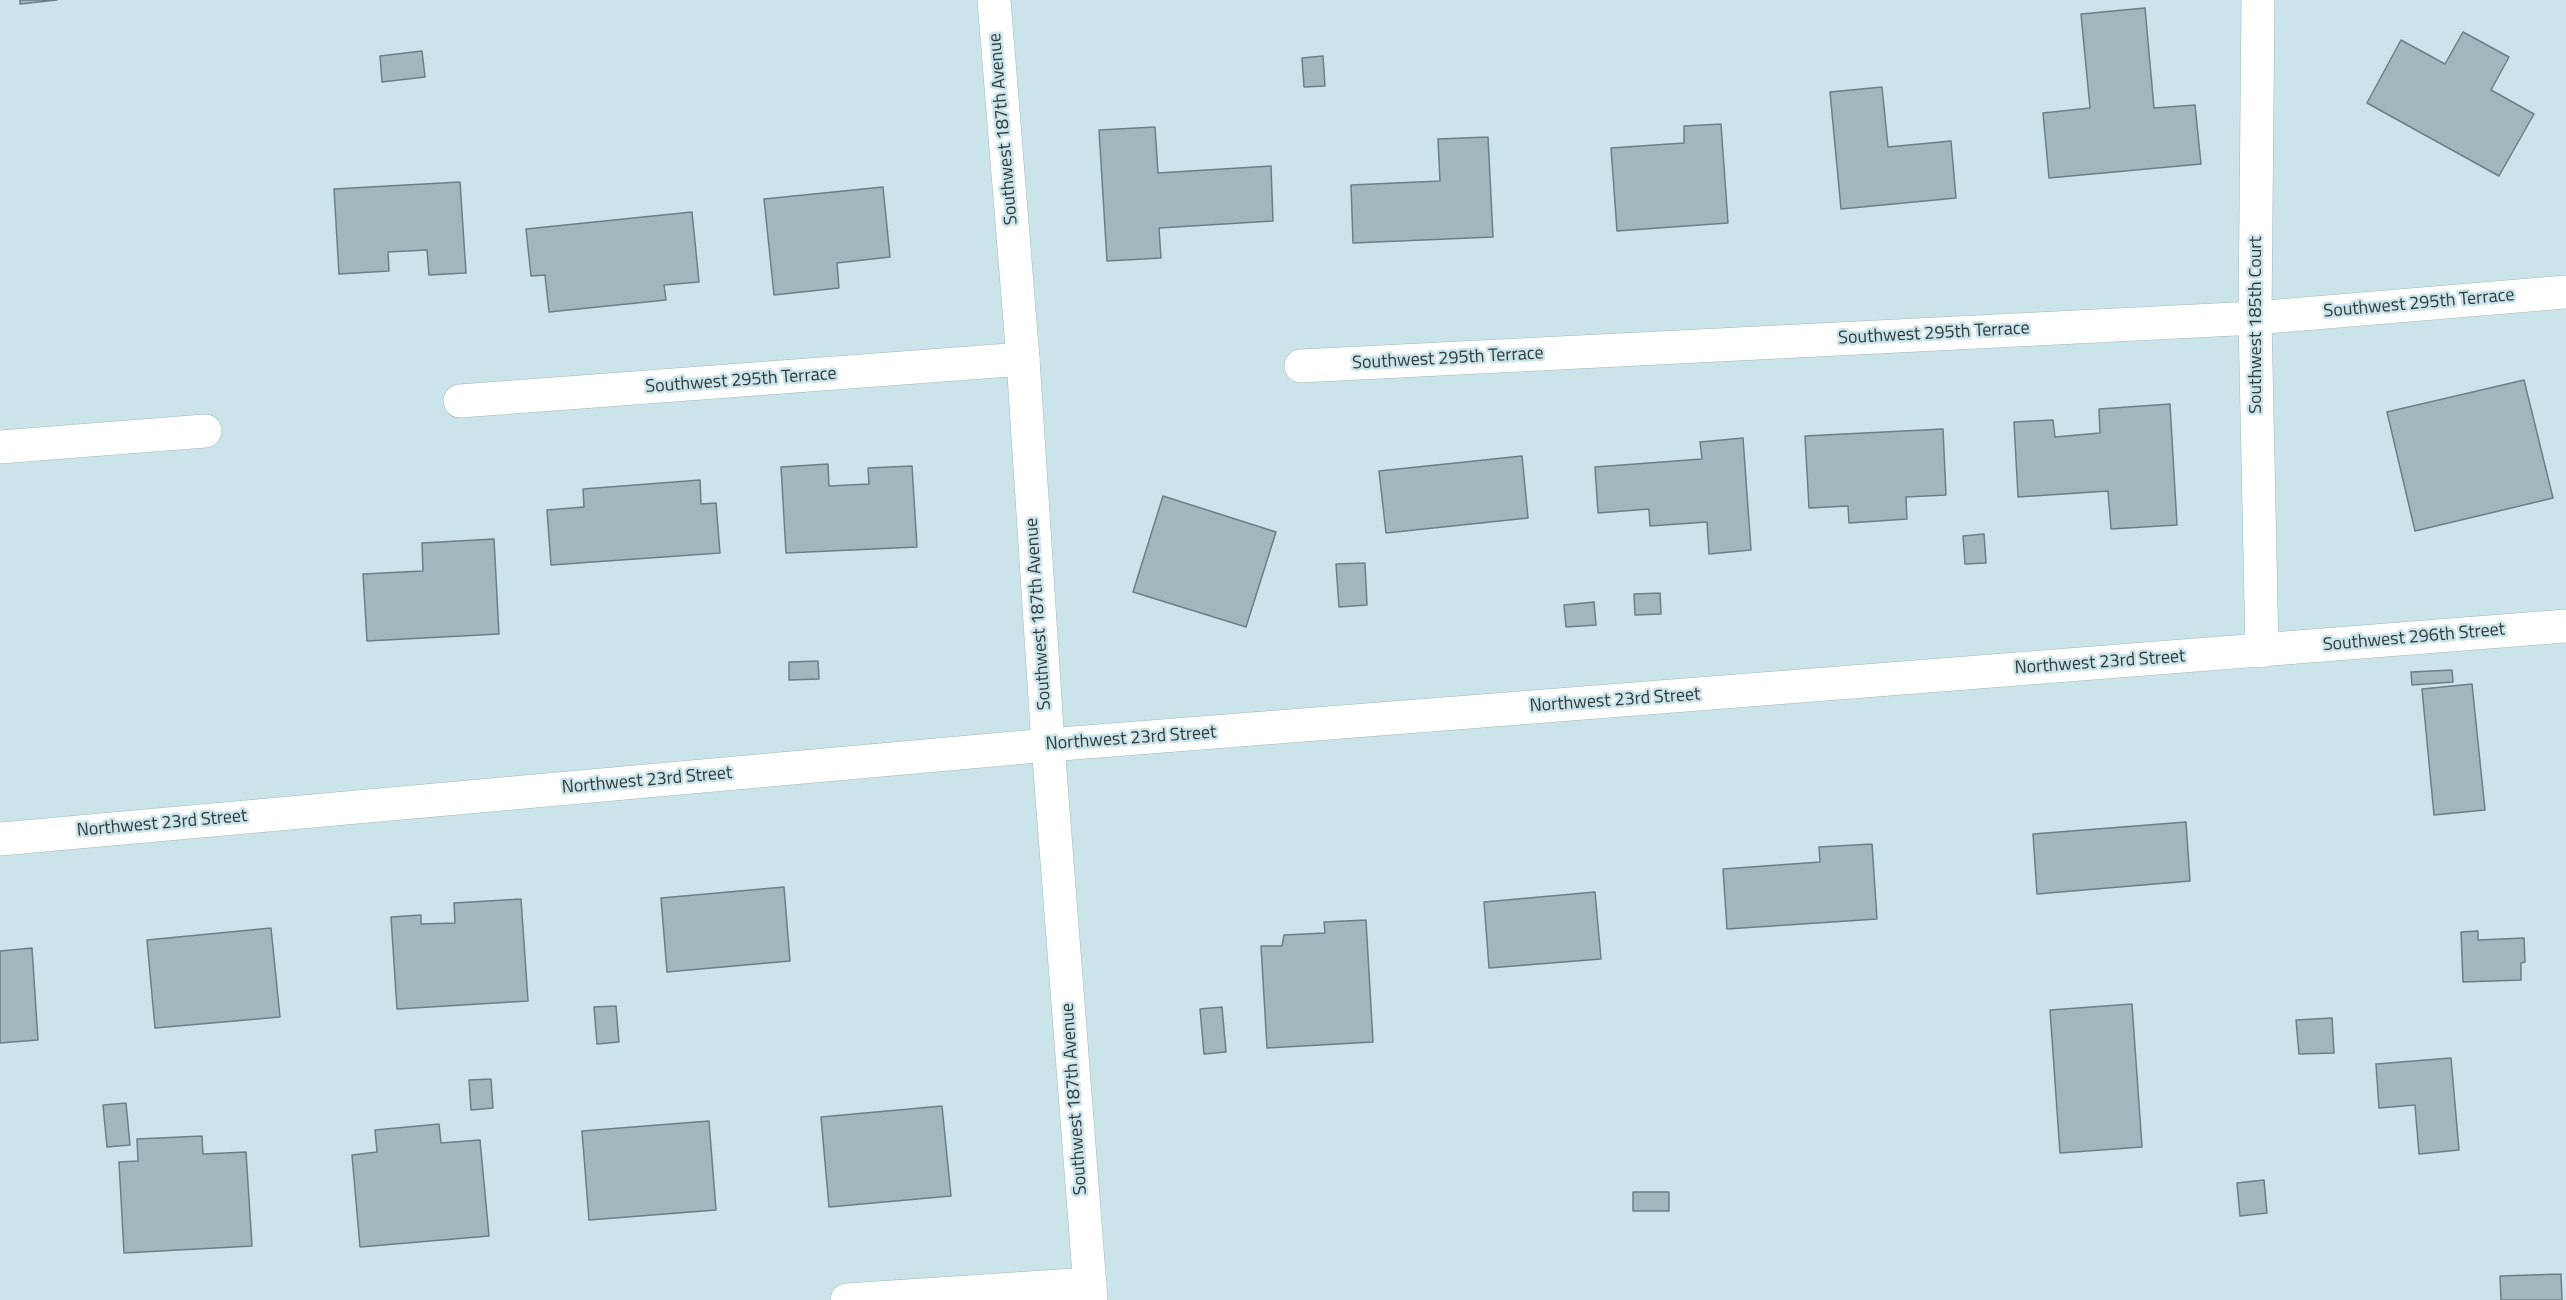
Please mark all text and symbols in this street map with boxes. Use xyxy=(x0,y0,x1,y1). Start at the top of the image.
street label: Southwest 187th Avenue xyxy=(985,32,1023,226)
street label: Southwest 185th Court xyxy=(2246,236,2268,414)
street label: Southwest 295th Terrace xyxy=(2323,285,2515,323)
street label: Southwest 295th Terrace xyxy=(1838,318,2030,350)
street label: Southwest 295th Terrace xyxy=(1352,343,1544,375)
street label: Southwest 295th Terrace xyxy=(645,364,837,398)
street label: Southwest 187th Avenue xyxy=(1022,517,1056,711)
street label: Southwest 296th Street xyxy=(2322,619,2506,657)
street label: Northwest 23rd Street xyxy=(2014,646,2186,680)
street label: Northwest 23rd Street xyxy=(1529,684,1701,718)
street label: Northwest 23rd Street xyxy=(1045,722,1217,756)
street label: Northwest 23rd Street xyxy=(561,763,733,799)
street label: Northwest 23rd Street xyxy=(76,806,248,842)
street label: Southwest 187th Avenue xyxy=(1058,1002,1092,1196)

